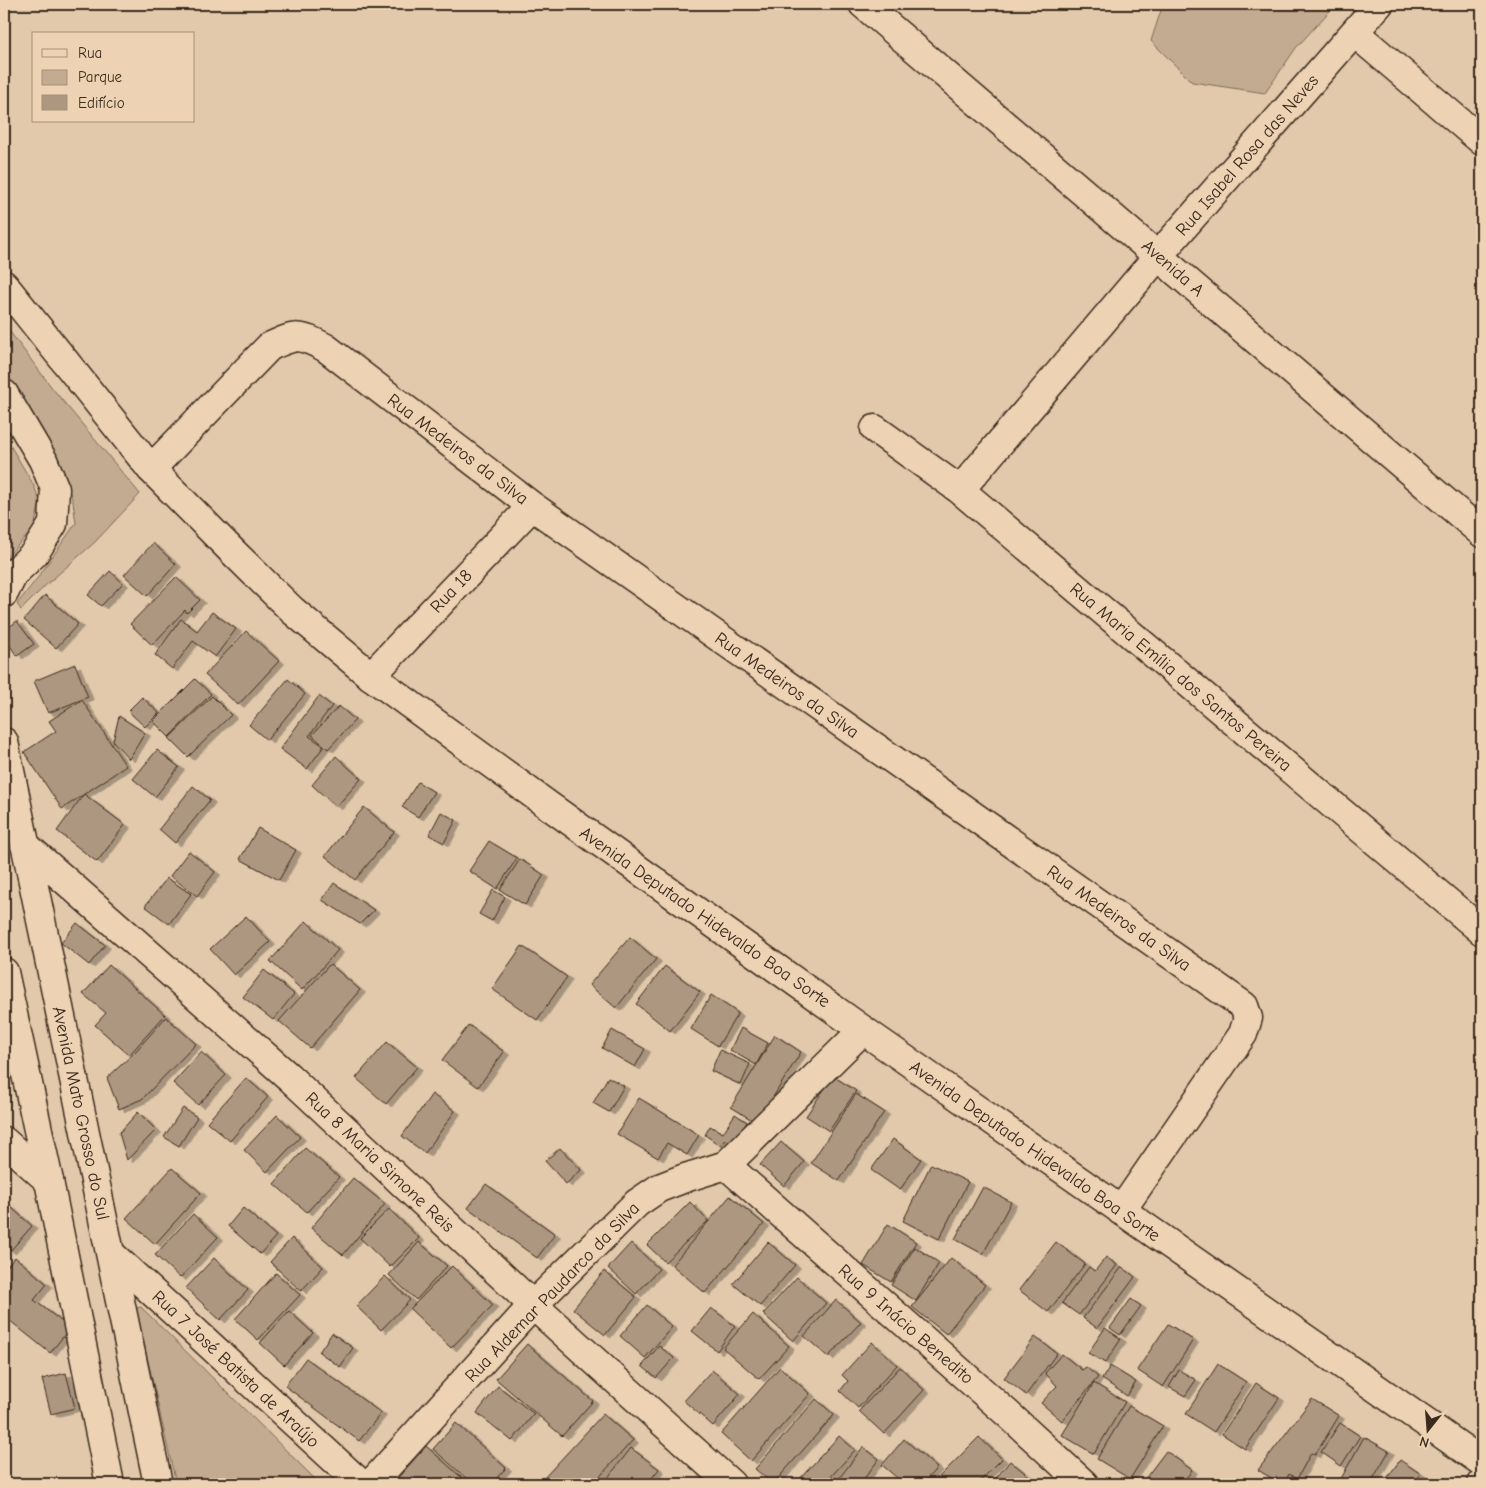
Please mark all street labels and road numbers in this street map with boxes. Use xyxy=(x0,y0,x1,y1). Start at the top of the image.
street label: Rua Isabel Rosa das Neves xyxy=(1172,70,1323,240)
street label: Avenida A xyxy=(1137,236,1208,301)
street label: Rua Medeiros da Silva xyxy=(383,390,532,509)
street label: Rua 18 xyxy=(426,565,477,617)
street label: Rua Maria Emília dos Santos Pereira xyxy=(1066,578,1296,776)
street label: Rua Medeiros da Silva xyxy=(711,628,863,743)
street label: Avenida Deputado Hidevaldo Boa Sorte xyxy=(575,822,834,1012)
street label: Rua Medeiros da Silva xyxy=(1043,861,1195,976)
street label: Avenida Mato Grosso do Sul xyxy=(48,1004,113,1222)
street label: Avenida Deputado Hidevaldo Boa Sorte xyxy=(905,1056,1164,1246)
street label: Rua 8 Maria Simone Reis xyxy=(301,1088,458,1237)
street label: Rua Aldemar Paudarco da Silva xyxy=(461,1198,644,1387)
street label: Rua 9 Inácio Benedito xyxy=(834,1260,978,1389)
street label: Rua 7 José Batista de Araújo xyxy=(148,1286,324,1452)

